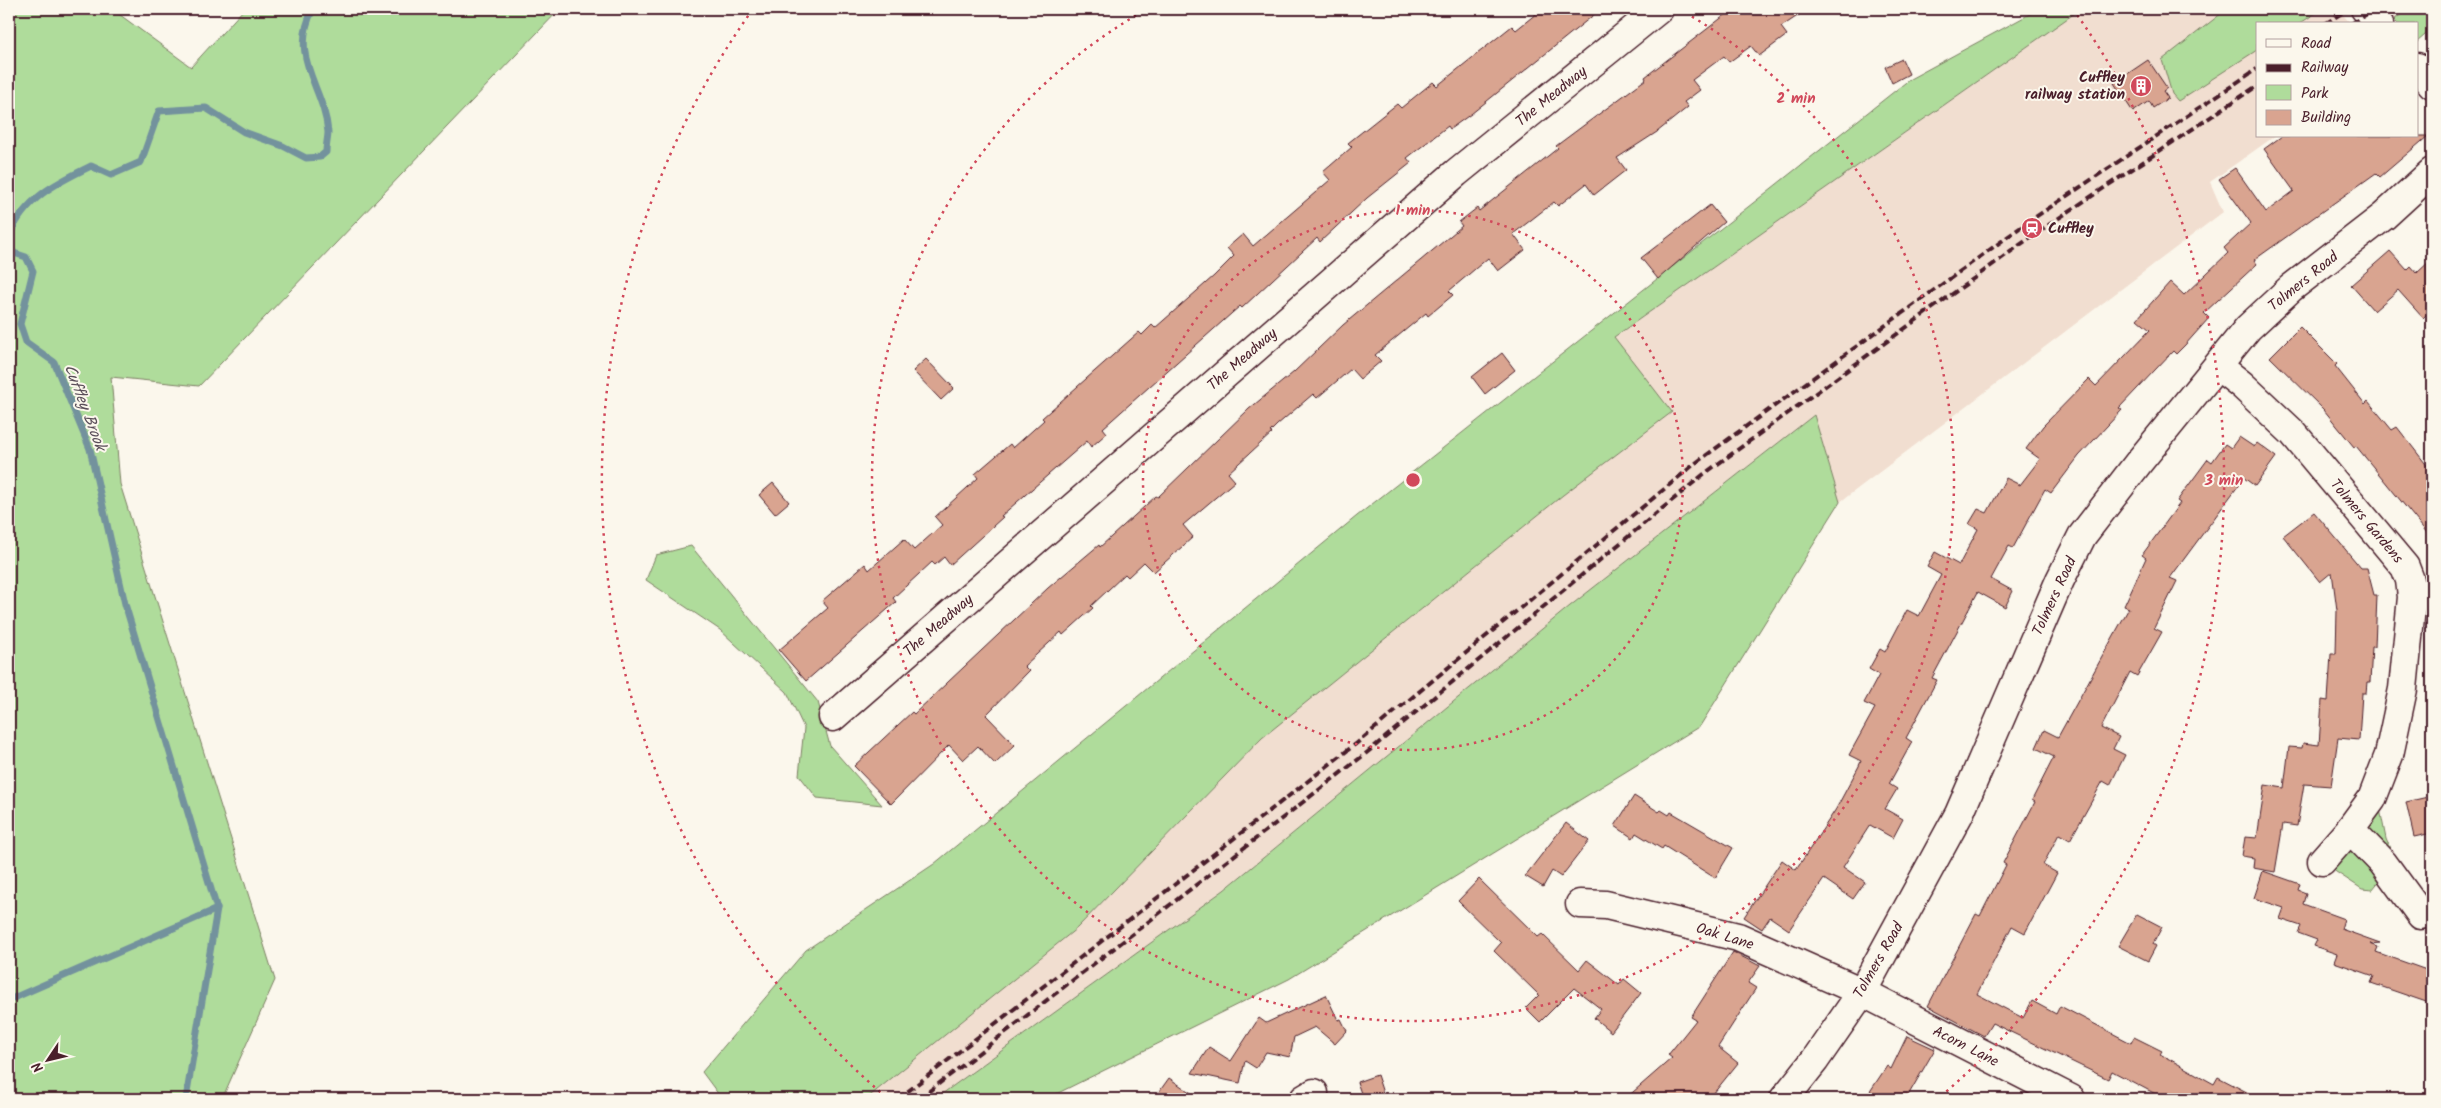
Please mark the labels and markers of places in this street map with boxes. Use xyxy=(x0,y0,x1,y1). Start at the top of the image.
place label: Cuffley railway station xyxy=(2025,66,2125,107)
building icon: Cuffley railway station xyxy=(2129,74,2153,98)
station icon: Cuffley xyxy=(2020,216,2044,240)
place label: Cuffley xyxy=(2048,217,2094,241)
centre of rings xyxy=(1404,471,1422,489)

